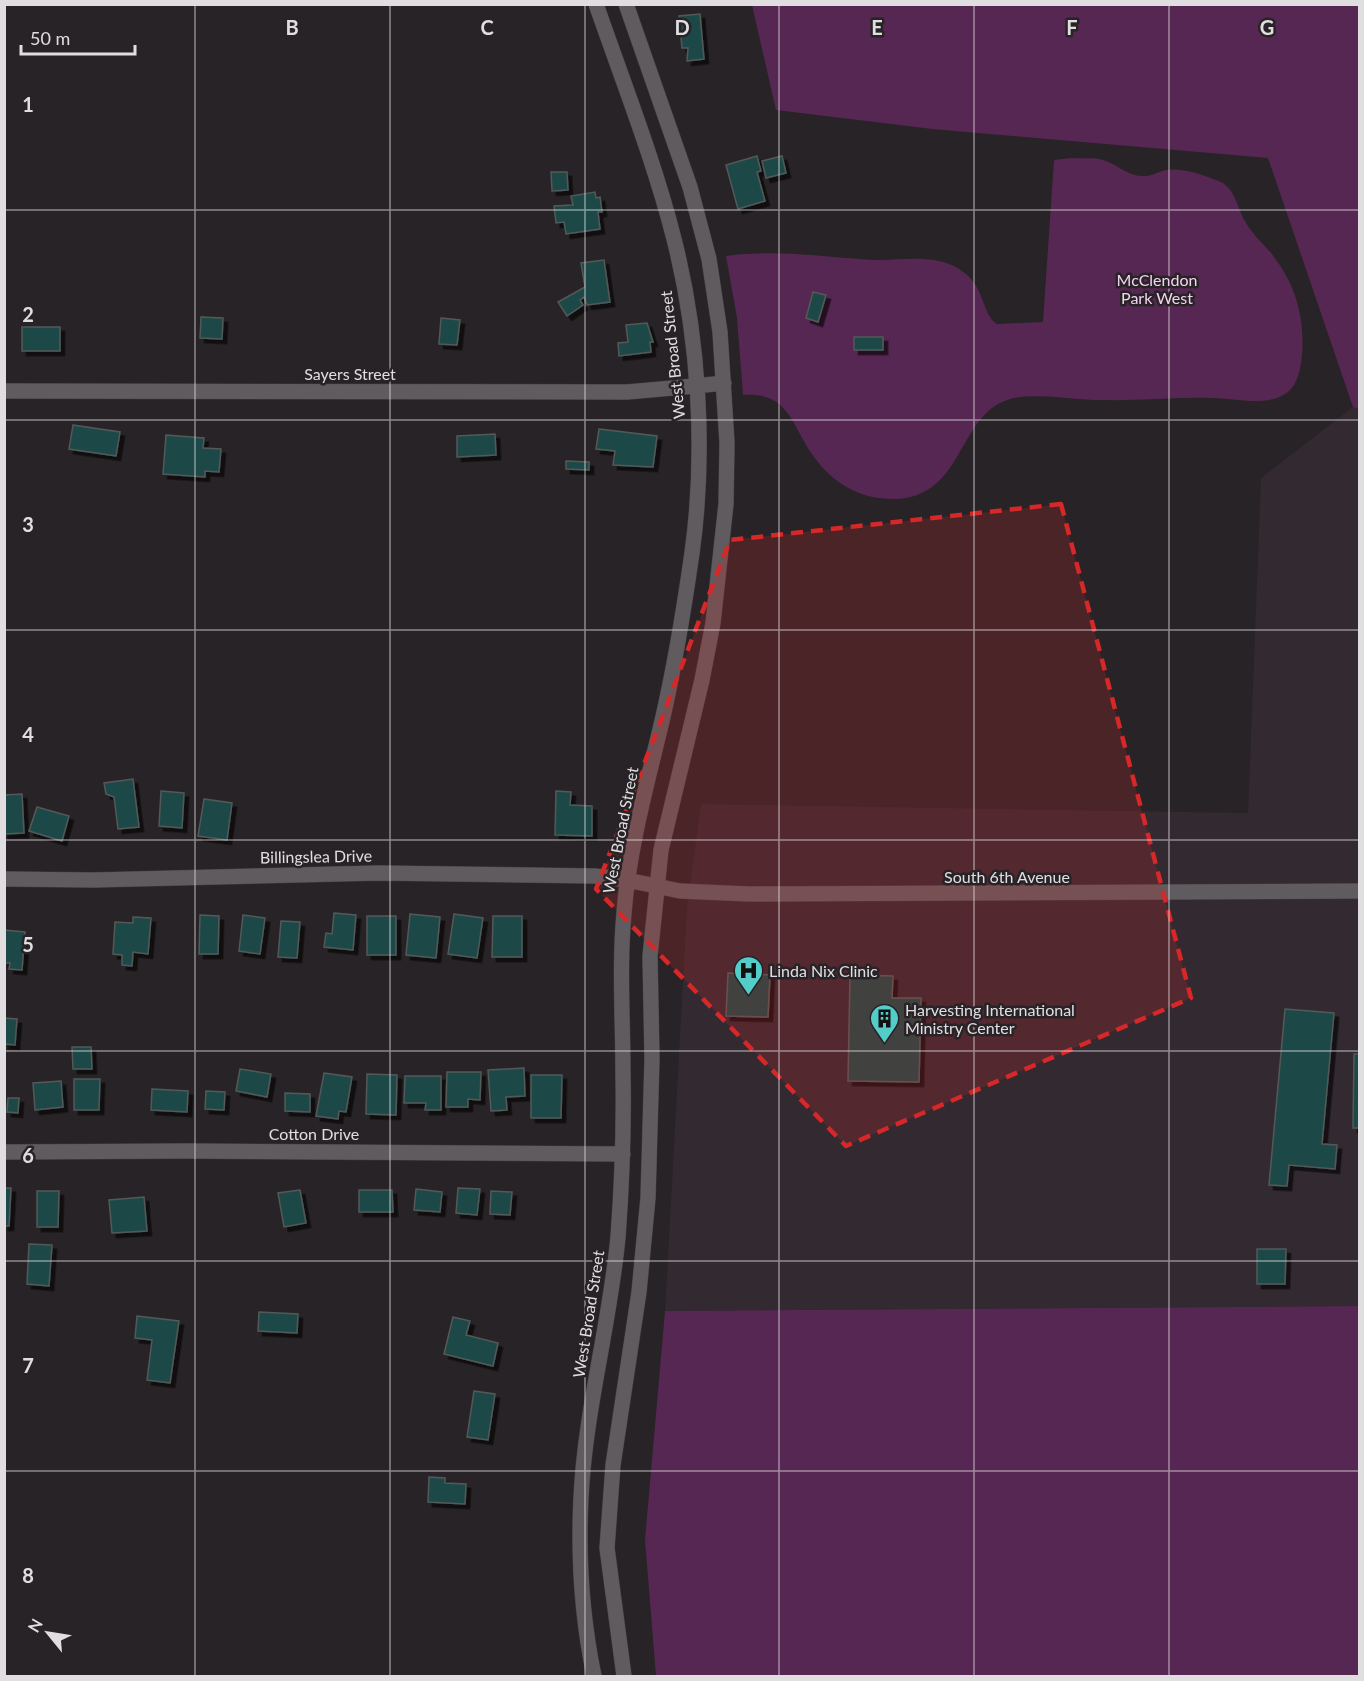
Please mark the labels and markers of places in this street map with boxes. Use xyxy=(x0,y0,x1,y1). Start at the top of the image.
hospital icon: Linda Nix Clinic xyxy=(732,954,764,996)
place label: Linda Nix Clinic xyxy=(769,961,878,980)
place label: Harvesting International Ministry Center xyxy=(905,1000,1075,1037)
building icon: Harvesting International Ministry Center xyxy=(868,1002,900,1044)

